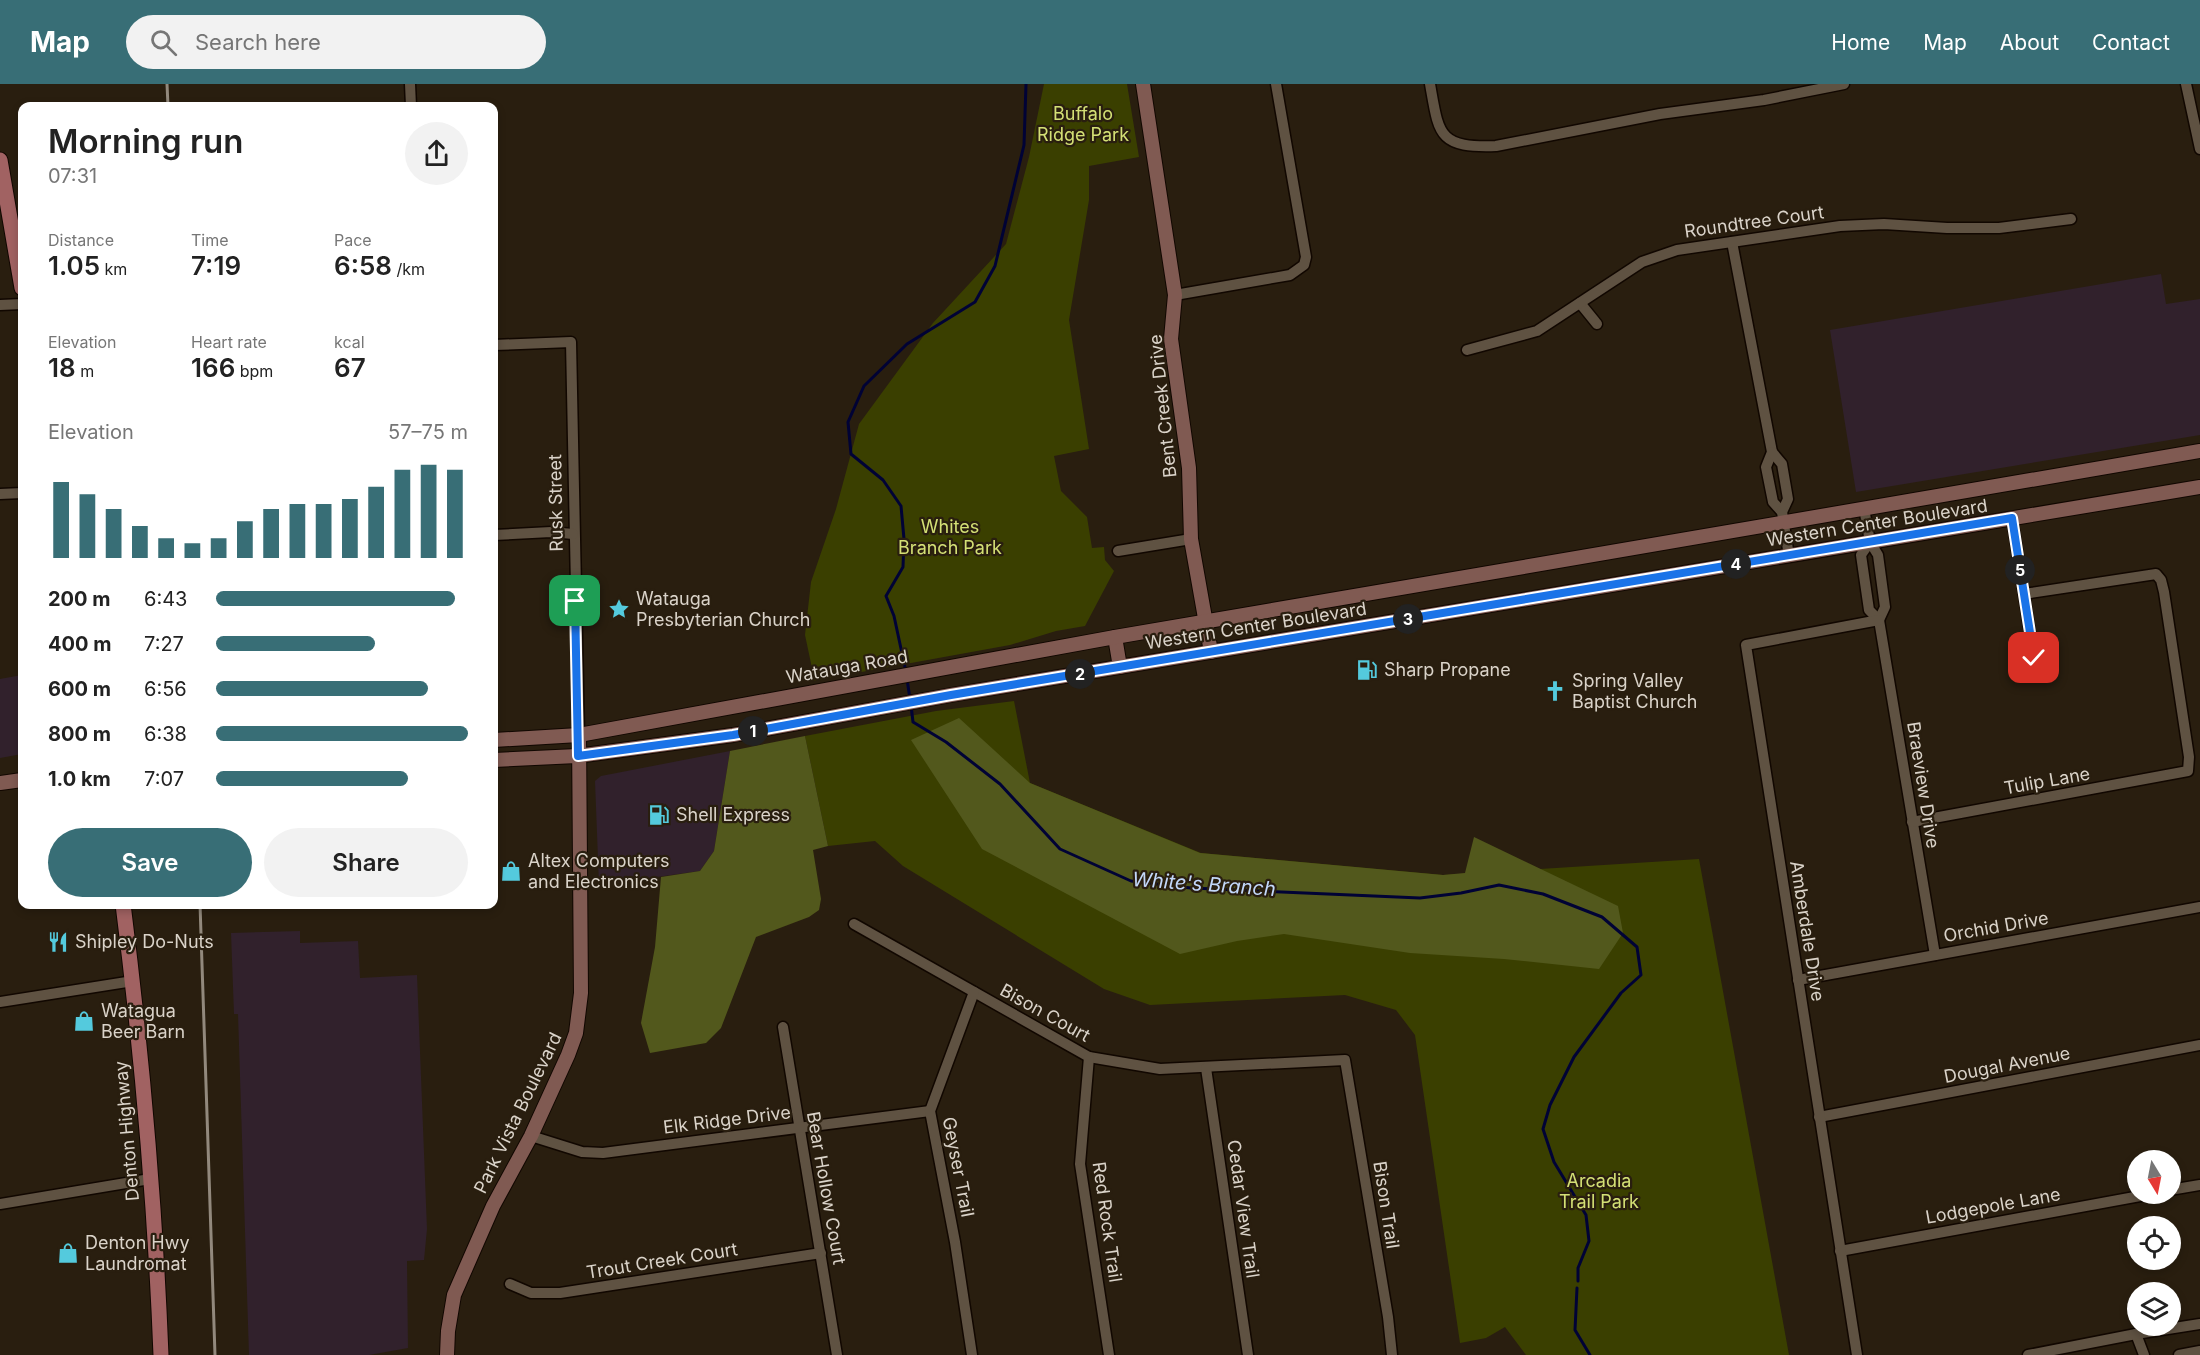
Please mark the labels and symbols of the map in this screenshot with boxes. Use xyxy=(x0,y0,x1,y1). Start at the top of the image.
park label: Buffalo Ridge Park xyxy=(1037,103,1129,145)
street label: Roundtree Court xyxy=(1683,201,1825,242)
street label: Bent Creek Drive xyxy=(1145,333,1180,479)
street label: Rusk Street xyxy=(544,454,567,552)
street label: Western Center Boulevard xyxy=(1765,495,1989,550)
park label: Whites Branch Park xyxy=(898,516,1002,558)
pin: 4 xyxy=(1721,549,1751,579)
pin: 5 xyxy=(2005,555,2035,585)
pin xyxy=(549,575,600,626)
place label: Watauga Presbyterian Church xyxy=(636,588,810,630)
place icon: Watauga Presbyterian Church xyxy=(607,597,631,621)
street label: Western Center Boulevard xyxy=(1144,598,1368,653)
pin: 3 xyxy=(1393,604,1423,634)
pin xyxy=(2008,632,2059,683)
street label: Watauga Road xyxy=(784,645,909,688)
fuel station icon: Sharp Propane xyxy=(1355,658,1379,682)
pin: 2 xyxy=(1065,659,1095,689)
place label: Sharp Propane xyxy=(1384,659,1511,680)
place label: Spring Valley Baptist Church xyxy=(1572,670,1697,712)
church icon: Spring Valley Baptist Church xyxy=(1543,679,1567,703)
pin: 1 xyxy=(738,716,768,746)
street label: Braeview Drive xyxy=(1903,720,1944,850)
street label: Tulip Lane xyxy=(2002,763,2092,798)
fuel station icon: Shell Express xyxy=(647,803,671,827)
place label: Shell Express xyxy=(676,804,790,825)
place label: Altex Computers and Electronics xyxy=(528,850,670,892)
shop icon: Altex Computers and Electronics xyxy=(499,859,523,883)
street label: Amberdale Drive xyxy=(1786,859,1829,1003)
water label: White's Branch xyxy=(1131,867,1277,901)
street label: Orchid Drive xyxy=(1942,907,2050,946)
restaurant icon: Shipley Do-Nuts xyxy=(46,930,70,954)
place label: Shipley Do-Nuts xyxy=(75,931,214,952)
street label: Bison Court xyxy=(997,979,1094,1046)
place label: Watagua Beer Barn xyxy=(101,1000,185,1042)
shop icon: Watagua Beer Barn xyxy=(72,1009,96,1033)
street label: Park Vista Boulevard xyxy=(469,1029,566,1197)
street label: Dougal Avenue xyxy=(1942,1042,2072,1087)
street label: Denton Highway xyxy=(110,1060,143,1202)
street label: Elk Ridge Drive xyxy=(662,1101,792,1138)
street label: Bear Hollow Court xyxy=(803,1110,850,1266)
street label: Geyser Trail xyxy=(938,1115,979,1219)
street label: Cedar View Trail xyxy=(1223,1138,1264,1279)
north arrow xyxy=(2127,1150,2181,1204)
street label: Red Rock Trail xyxy=(1089,1160,1126,1284)
street label: Bison Trail xyxy=(1369,1160,1404,1250)
park label: Arcadia Trail Park xyxy=(1559,1170,1639,1212)
street label: Lodgepole Lane xyxy=(1924,1183,2062,1228)
place label: Denton Hwy Laundromat xyxy=(85,1232,190,1274)
street label: Trout Creek Court xyxy=(585,1238,739,1283)
shop icon: Denton Hwy Laundromat xyxy=(56,1241,80,1265)

